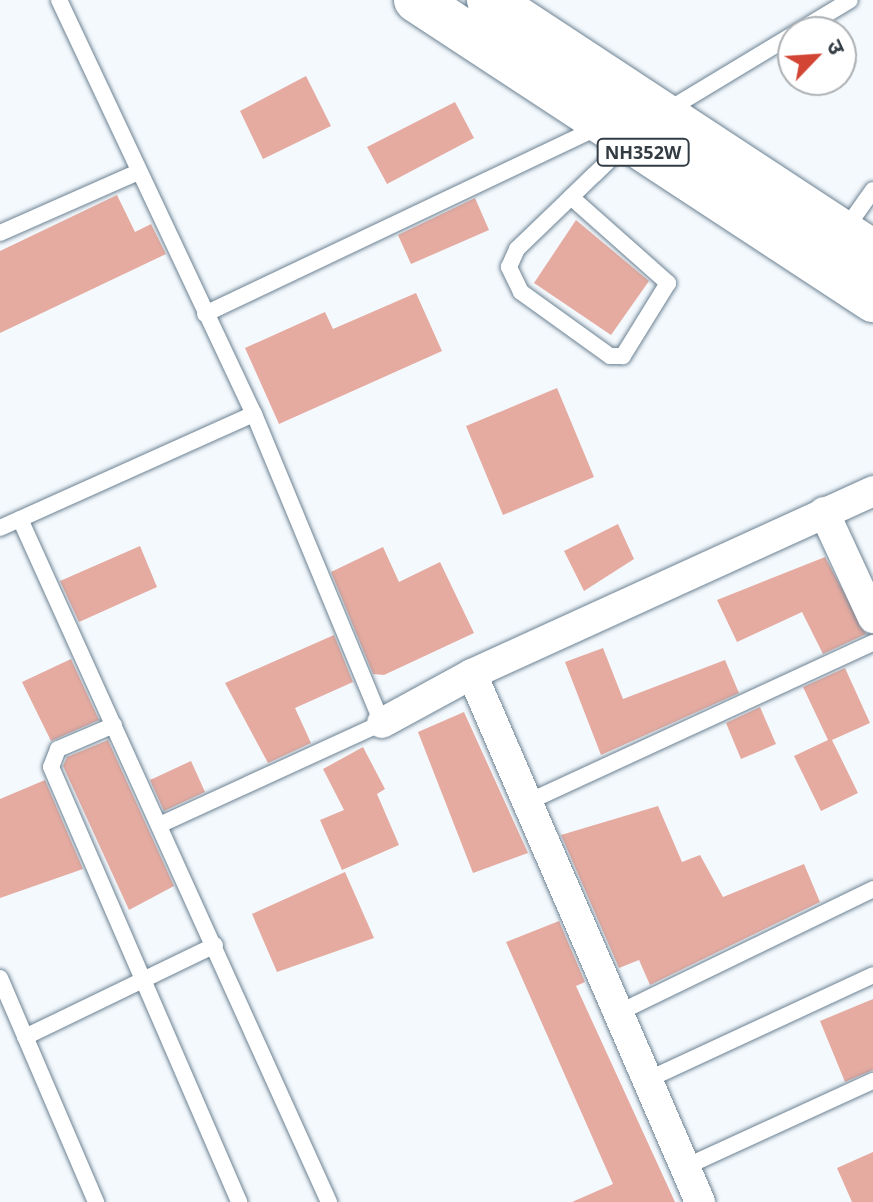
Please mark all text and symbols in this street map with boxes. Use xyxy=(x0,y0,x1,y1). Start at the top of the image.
north arrow xyxy=(777,16,857,96)
text: उ xyxy=(821,35,853,59)
road number: NH352W xyxy=(595,138,691,166)

